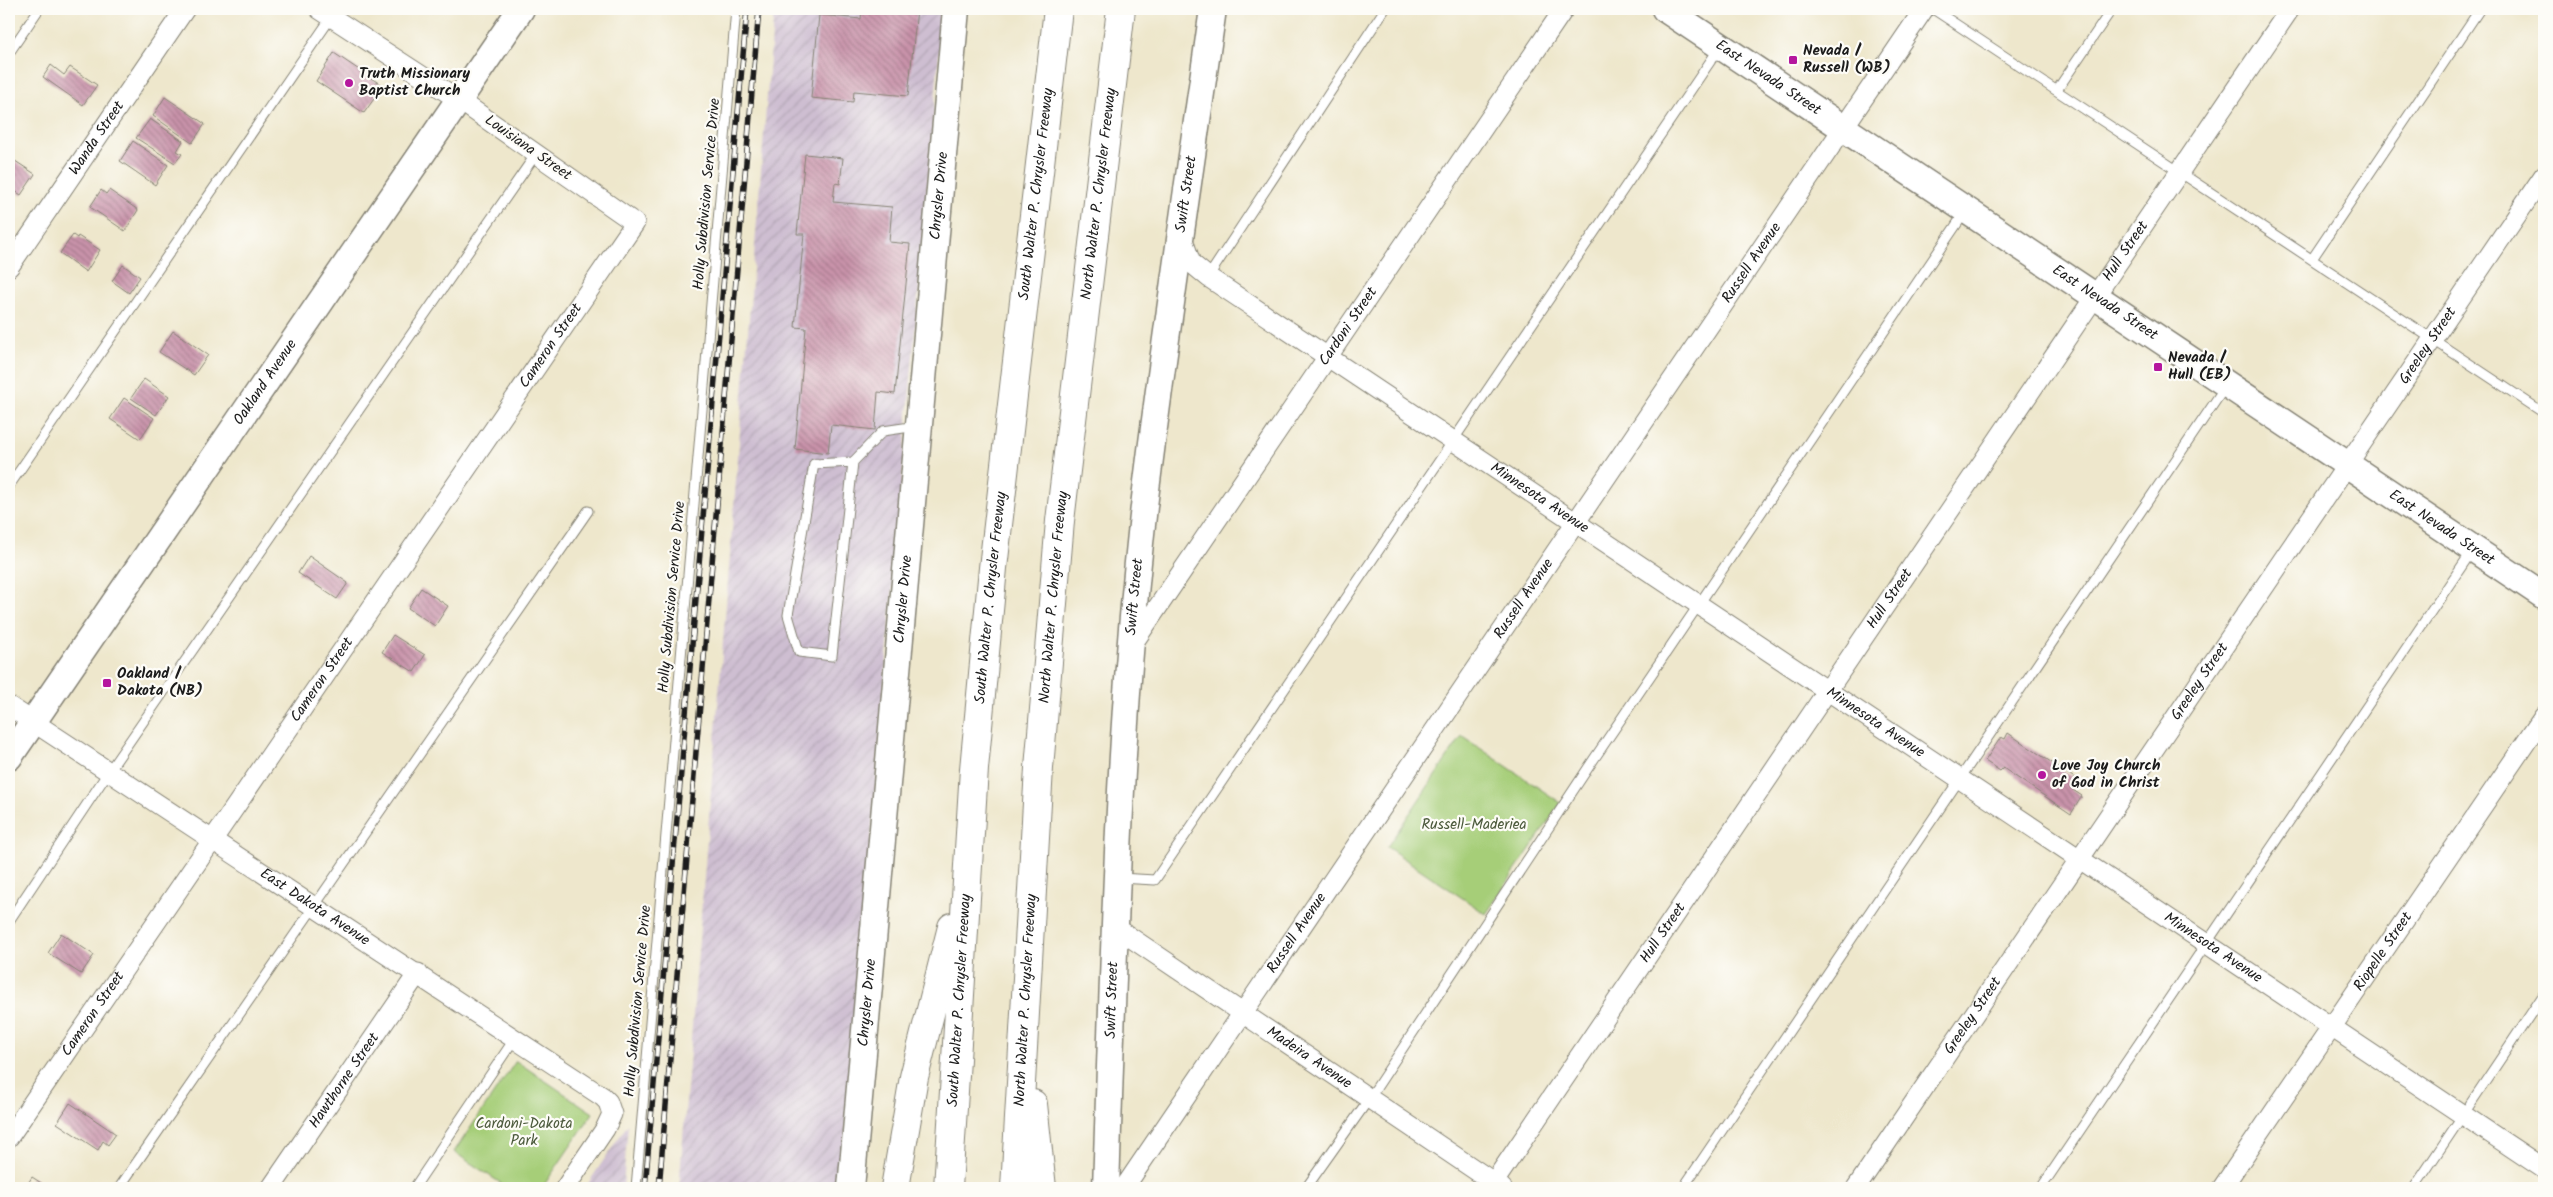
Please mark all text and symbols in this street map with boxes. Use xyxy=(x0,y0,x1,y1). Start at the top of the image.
street label: East Nevada Street xyxy=(1710,34,1826,122)
place label: Nevada / Russell (WB) xyxy=(1803,39,1891,80)
marker: Nevada / Russell (WB) xyxy=(1787,54,1799,66)
place label: Truth Missionary Baptist Church xyxy=(359,62,470,103)
marker: Truth Missionary Baptist Church xyxy=(343,77,355,89)
street label: South Walter P. Chrysler Freeway xyxy=(1012,86,1061,301)
street label: North Walter P. Chrysler Freeway xyxy=(1074,86,1124,301)
street label: Wanda Street xyxy=(63,96,131,180)
street label: Holly Subdivision Service Drive xyxy=(687,97,727,291)
street label: Louisiana Street xyxy=(479,109,577,187)
street label: Chrysler Drive xyxy=(923,151,955,241)
street label: Swift Street xyxy=(1169,154,1204,234)
street label: Hull Street xyxy=(2096,216,2155,286)
street label: Russell Avenue xyxy=(1716,217,1788,308)
street label: East Nevada Street xyxy=(2047,259,2163,347)
street label: Cardoni Street xyxy=(1313,282,1384,371)
street label: Cameron Street xyxy=(513,298,589,393)
street label: Greeley Street xyxy=(2393,302,2463,390)
street label: Oakland Avenue xyxy=(227,334,304,430)
place label: Nevada / Hull (EB) xyxy=(2168,346,2232,387)
marker: Nevada / Hull (EB) xyxy=(2152,361,2164,373)
street label: Minnesota Avenue xyxy=(1485,456,1594,540)
street label: East Nevada Street xyxy=(2384,484,2500,572)
street label: South Walter P. Chrysler Freeway xyxy=(968,489,1014,705)
street label: North Walter P. Chrysler Freeway xyxy=(1033,489,1076,704)
street label: Holly Subdivision Service Drive xyxy=(652,500,692,694)
street label: Russell Avenue xyxy=(1488,553,1560,644)
street label: Chrysler Drive xyxy=(888,554,919,644)
street label: Swift Street xyxy=(1119,557,1150,636)
street label: Hull Street xyxy=(1861,563,1919,634)
street label: Cameron Street xyxy=(284,632,360,727)
street label: Greeley Street xyxy=(2165,638,2235,725)
place label: Oakland / Dakota (NB) xyxy=(117,662,203,703)
marker: Oakland / Dakota (NB) xyxy=(101,677,113,689)
street label: Minnesota Avenue xyxy=(1821,681,1930,764)
place label: Love Joy Church of God in Christ xyxy=(2052,754,2160,795)
marker: Love Joy Church of God in Christ xyxy=(2036,769,2048,781)
park label: Russell-Maderiea xyxy=(1421,813,1527,837)
street label: East Dakota Avenue xyxy=(255,862,375,952)
street label: Russell Avenue xyxy=(1261,888,1333,978)
street label: South Walter P. Chrysler Freeway xyxy=(941,892,978,1107)
street label: North Walter P. Chrysler Freeway xyxy=(1008,892,1044,1107)
street label: Hull Street xyxy=(1634,898,1692,968)
street label: Holly Subdivision Service Drive xyxy=(618,904,658,1098)
street label: Minnesota Avenue xyxy=(2159,906,2267,990)
street label: Riopelle Street xyxy=(2348,907,2419,996)
street label: Chrysler Drive xyxy=(852,957,883,1048)
street label: Swift Street xyxy=(1099,961,1126,1039)
street label: Cameron Street xyxy=(55,966,131,1062)
street label: Greeley Street xyxy=(1938,972,2008,1060)
street label: Madeira Avenue xyxy=(1261,1020,1357,1096)
street label: Hawthorne Street xyxy=(303,1028,386,1134)
park label: Cardoni-Dakota Park xyxy=(475,1112,573,1153)

